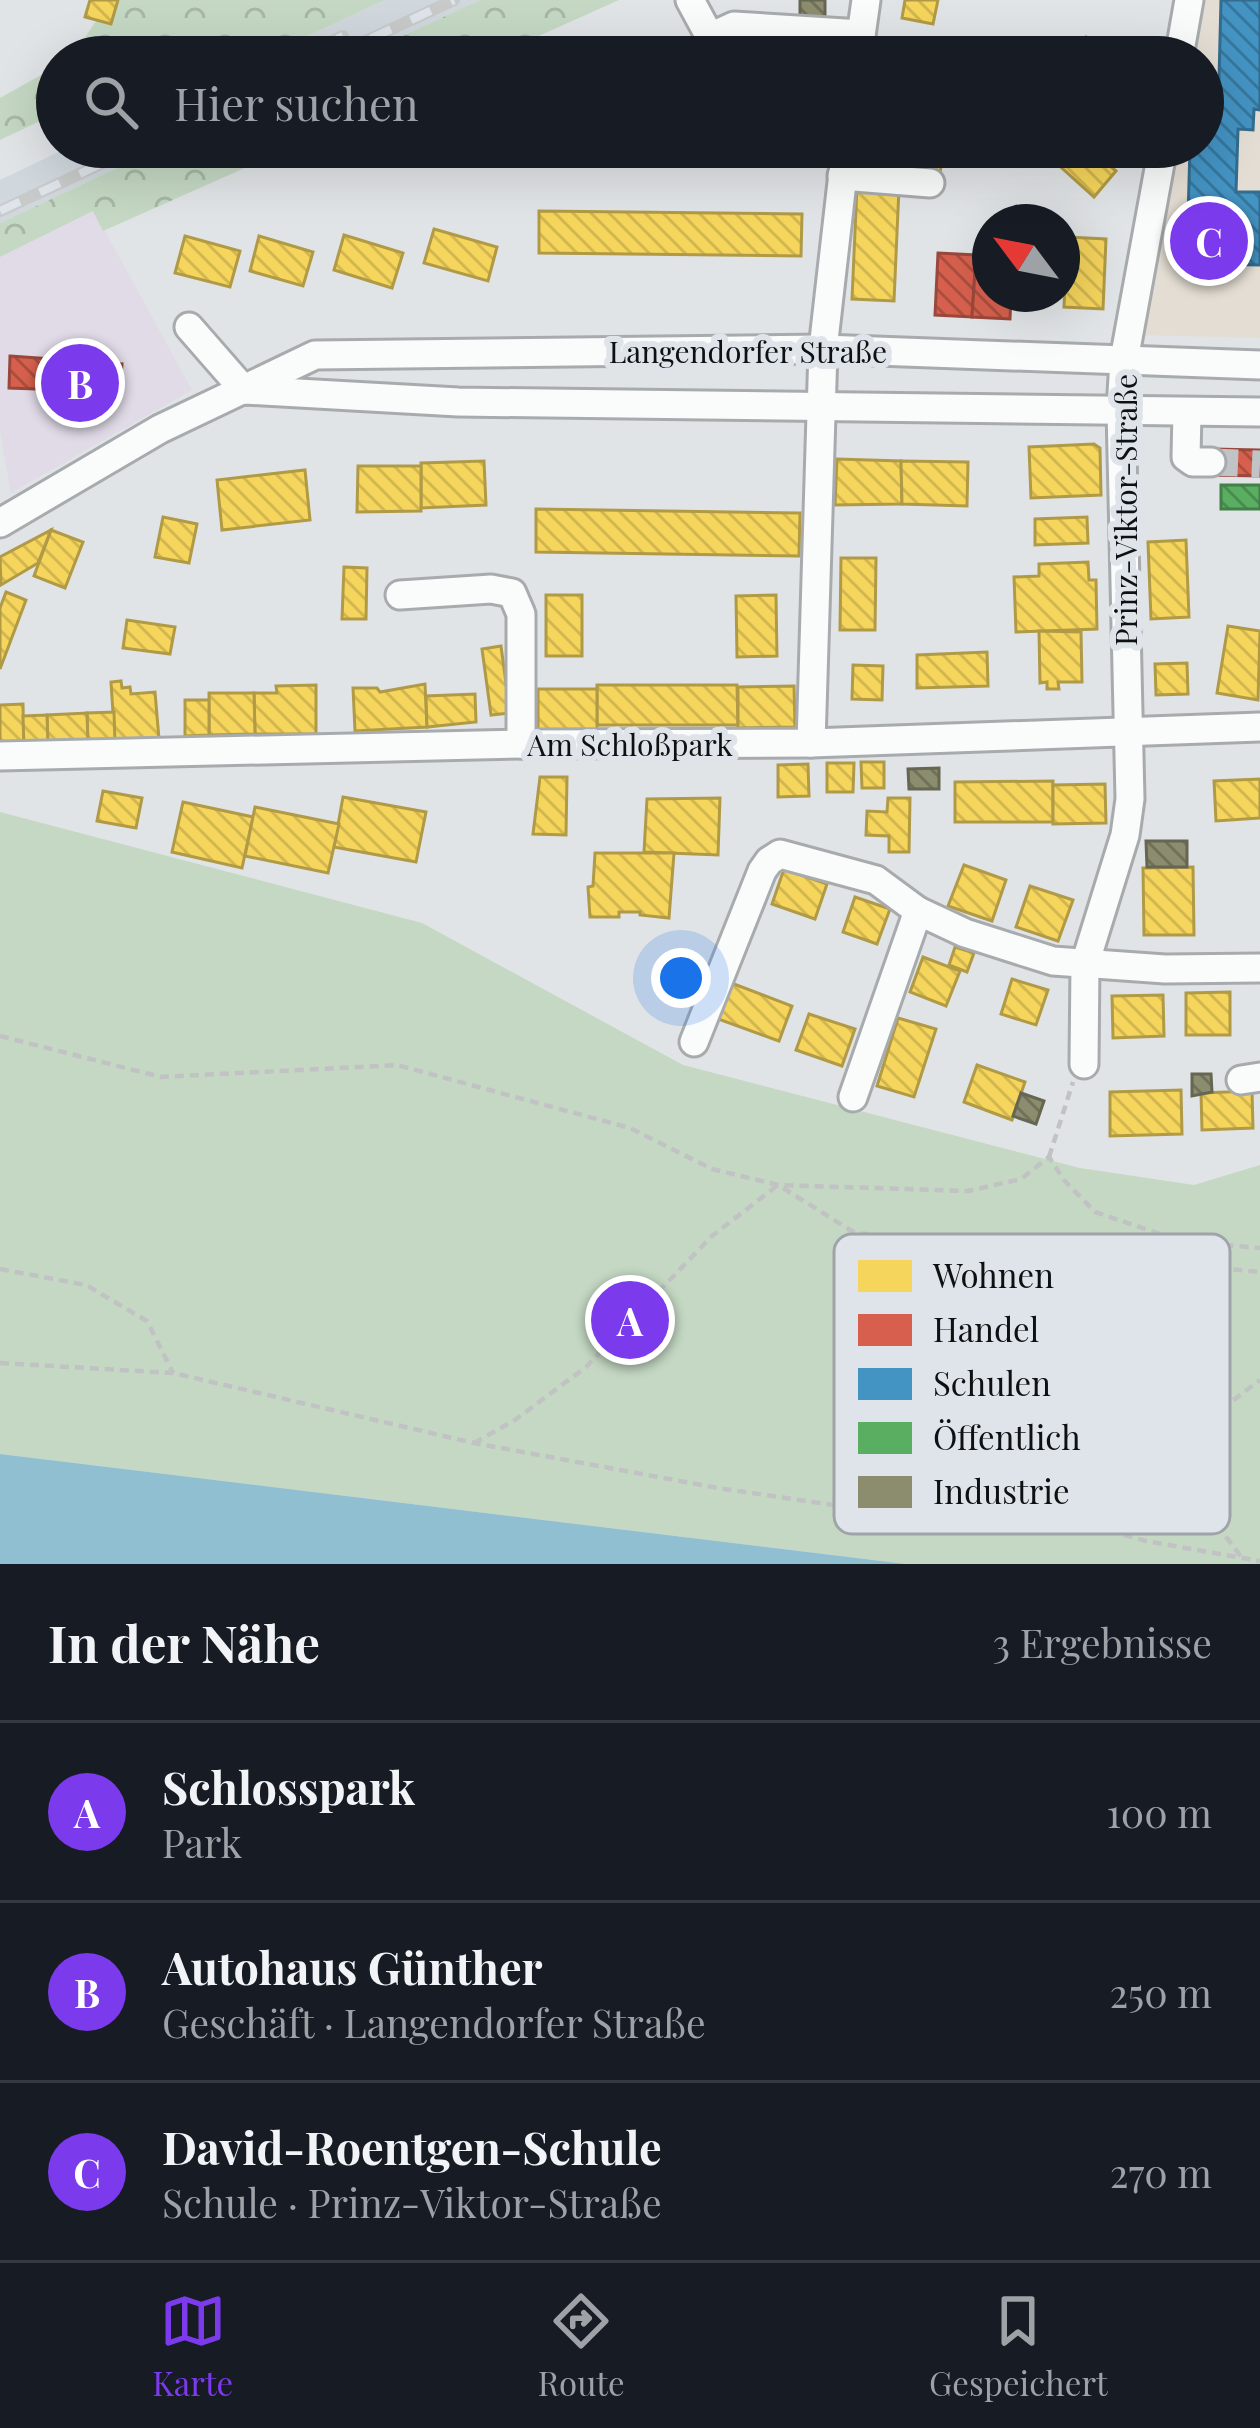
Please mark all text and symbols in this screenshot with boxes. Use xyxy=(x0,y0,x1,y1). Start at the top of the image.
search box xyxy=(36,36,1224,168)
icon: search xyxy=(78,69,144,135)
text: Hier suchen xyxy=(174,72,419,132)
pin: C xyxy=(1170,196,1248,286)
north arrow xyxy=(972,204,1080,312)
street label: Langendorfer Straße xyxy=(609,331,887,371)
pin: B xyxy=(41,338,119,428)
street label: Prinz-Viktor-Straße xyxy=(1105,374,1145,646)
street label: Am Schloßpark xyxy=(526,724,733,764)
your location xyxy=(651,948,711,1008)
legend xyxy=(834,1234,1230,1534)
text: Wohnen xyxy=(932,1252,1054,1296)
pin: A xyxy=(591,1275,669,1365)
text: Handel xyxy=(933,1306,1039,1350)
text: Schulen xyxy=(933,1360,1051,1404)
text: Öffentlich xyxy=(933,1414,1081,1458)
text: Industrie xyxy=(933,1468,1070,1512)
text: In der Nähe xyxy=(48,1608,320,1676)
text: 3 Ergebnisse xyxy=(992,1616,1212,1668)
text: Schlosspark xyxy=(162,1756,415,1816)
text: A xyxy=(74,1786,100,1838)
text: 100 m xyxy=(1106,1786,1212,1838)
text: Park xyxy=(162,1816,242,1868)
text: Autohaus Günther xyxy=(162,1936,542,1996)
text: B xyxy=(74,1966,100,2018)
text: 250 m xyxy=(1109,1966,1212,2018)
text: Geschäft · Langendorfer Straße xyxy=(162,1996,706,2048)
text: David-Roentgen-Schule xyxy=(162,2116,662,2176)
text: C xyxy=(73,2146,101,2198)
text: 270 m xyxy=(1110,2146,1212,2198)
text: Schule · Prinz-Viktor-Straße xyxy=(162,2176,662,2228)
tab: Karte xyxy=(152,2288,233,2404)
tab: Route xyxy=(538,2288,625,2404)
tab: Gespeichert xyxy=(929,2288,1108,2404)

